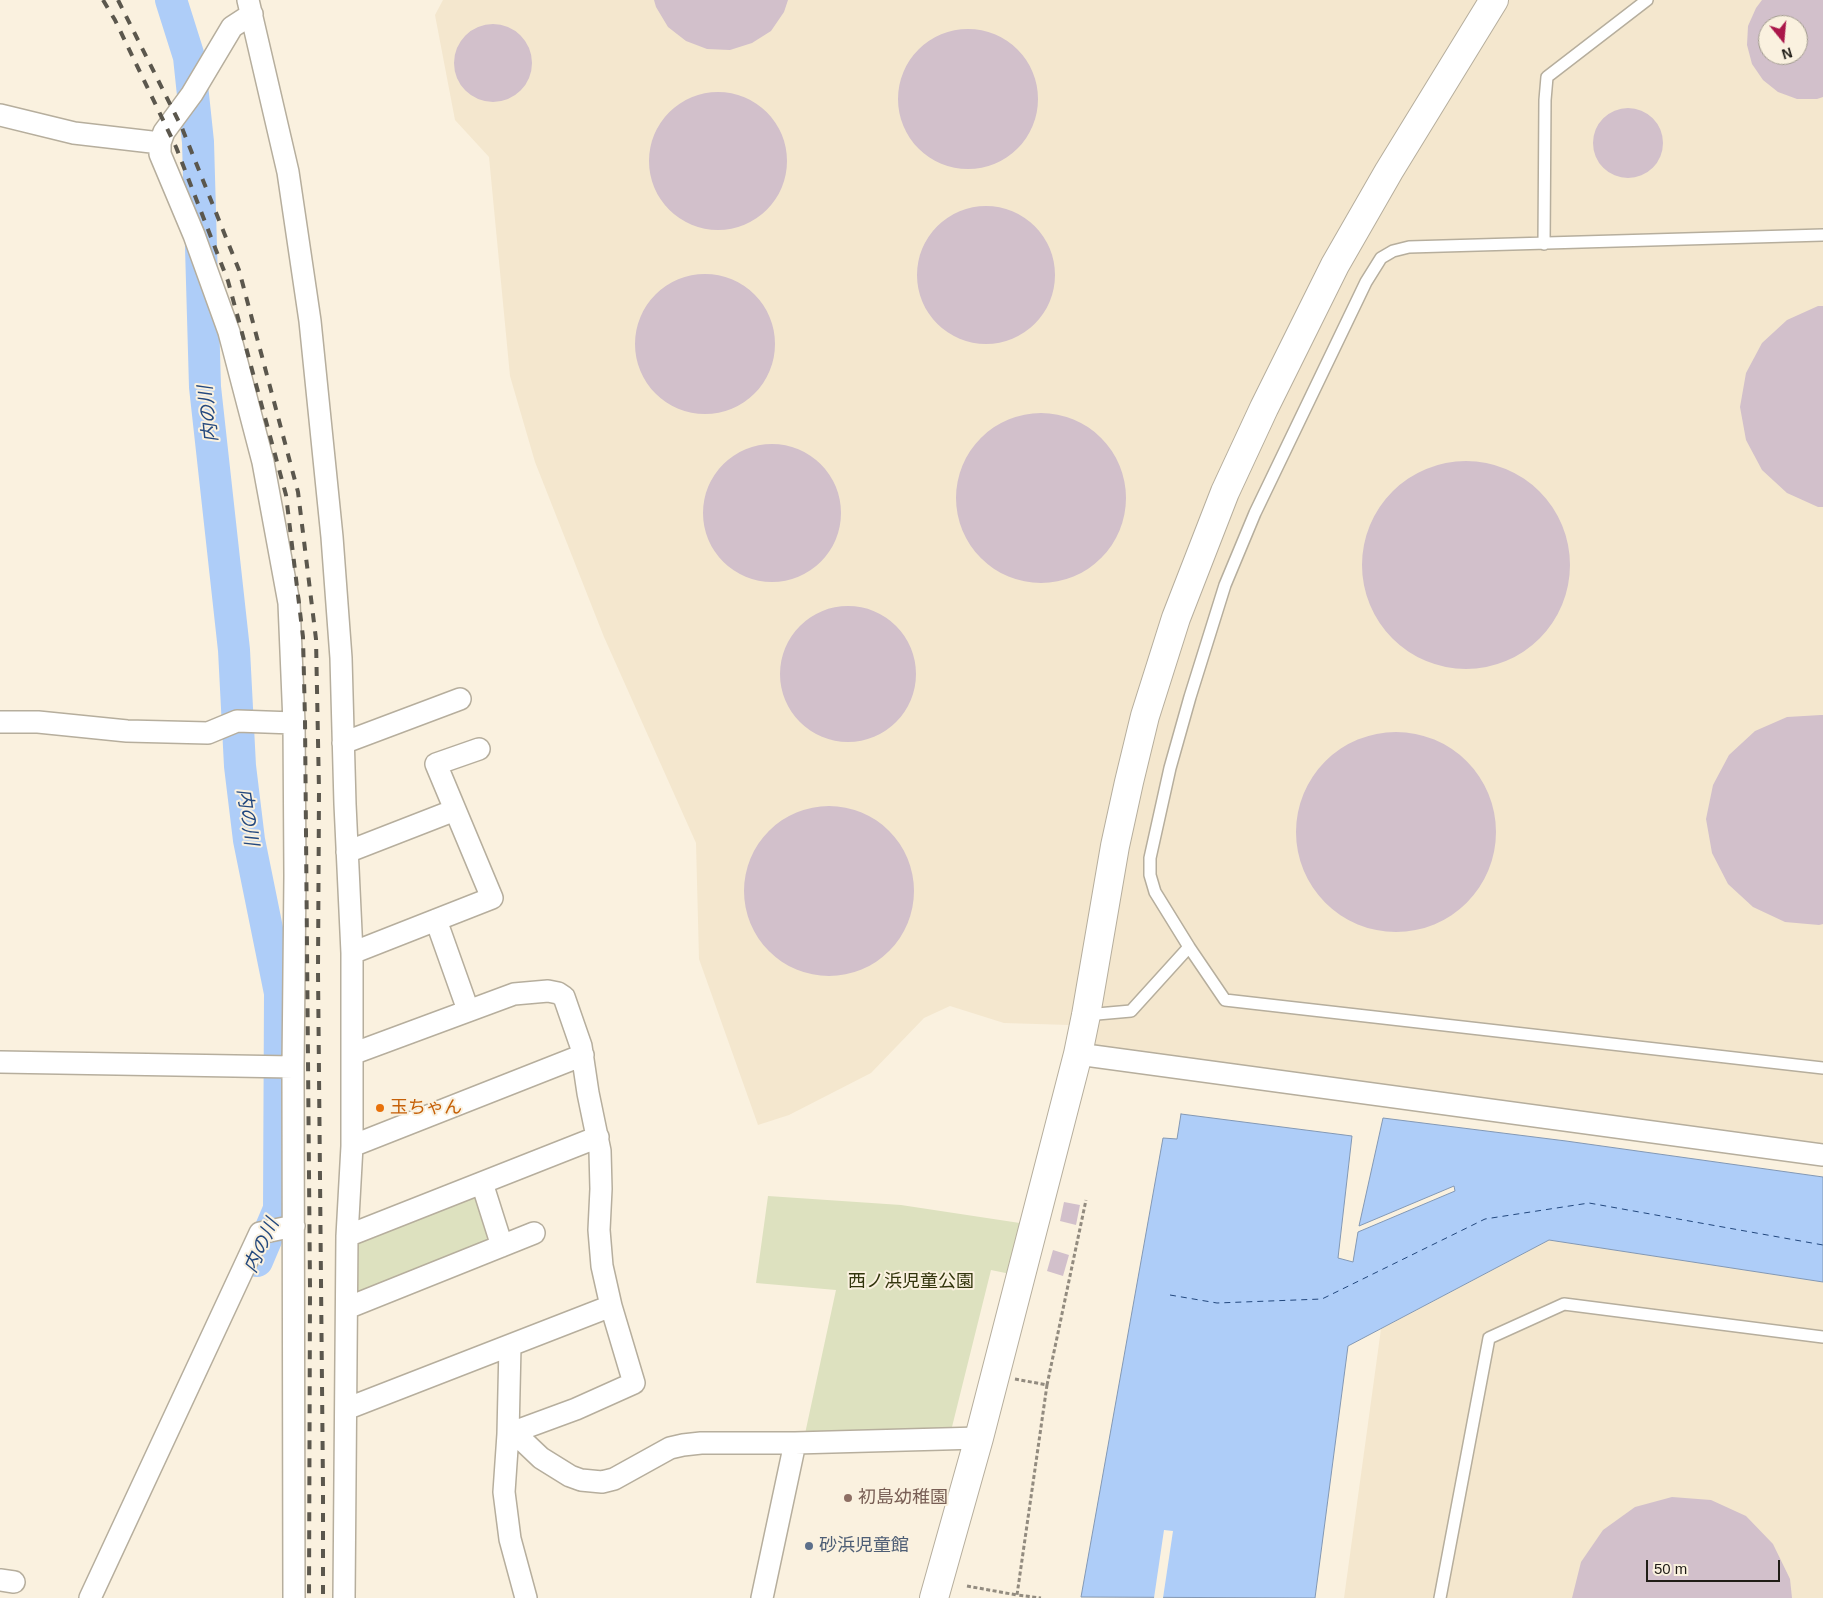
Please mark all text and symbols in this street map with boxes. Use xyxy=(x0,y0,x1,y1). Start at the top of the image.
north arrow xyxy=(1758,15,1808,65)
text: N xyxy=(1780,44,1794,63)
water label: 内の川 xyxy=(195,384,223,444)
water label: 内の川 xyxy=(232,787,262,847)
place label: 玉ちゃん xyxy=(390,1097,462,1119)
marker: 玉ちゃん xyxy=(374,1102,386,1114)
water label: 内の川 xyxy=(240,1215,284,1277)
park label: 西ノ浜児童公園 xyxy=(848,1271,974,1293)
place label: 初島幼稚園 xyxy=(858,1487,948,1509)
marker: 初島幼稚園 xyxy=(842,1492,854,1504)
place label: 砂浜児童館 xyxy=(819,1535,909,1557)
marker: 砂浜児童館 xyxy=(803,1540,815,1552)
scale bar xyxy=(1648,1550,1782,1582)
text: 50 m xyxy=(1654,1560,1687,1577)

